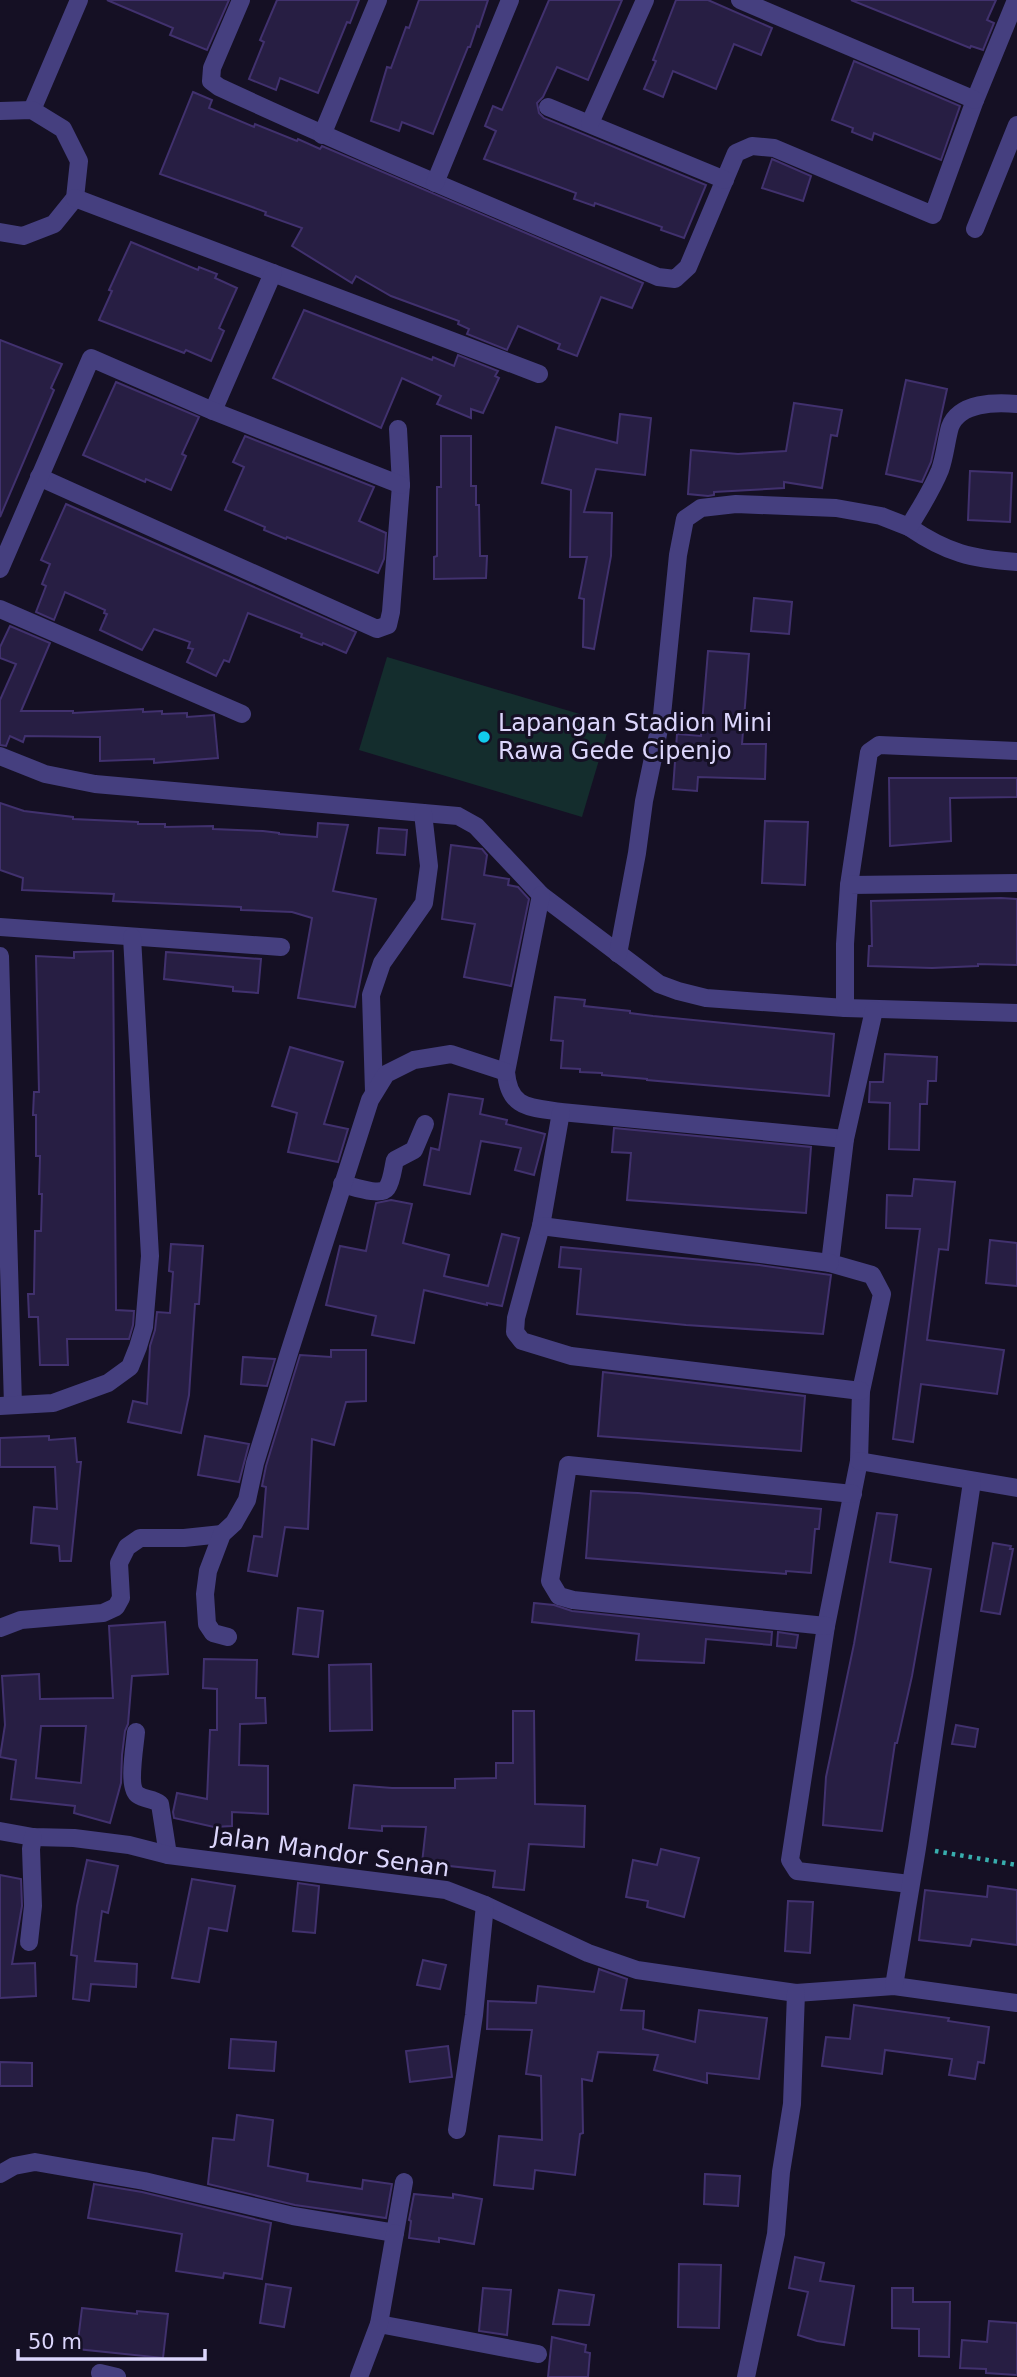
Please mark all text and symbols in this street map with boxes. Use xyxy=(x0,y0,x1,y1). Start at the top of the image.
place label: Lapangan Stadion Mini Rawa Gede Cipenjo xyxy=(498,709,772,765)
marker: Lapangan Stadion Mini Rawa Gede Cipenjo xyxy=(476,729,492,745)
street label: Jalan Mandor Senan xyxy=(209,1821,451,1883)
scale bar xyxy=(18,2318,205,2362)
text: 50 m xyxy=(28,2330,82,2354)

